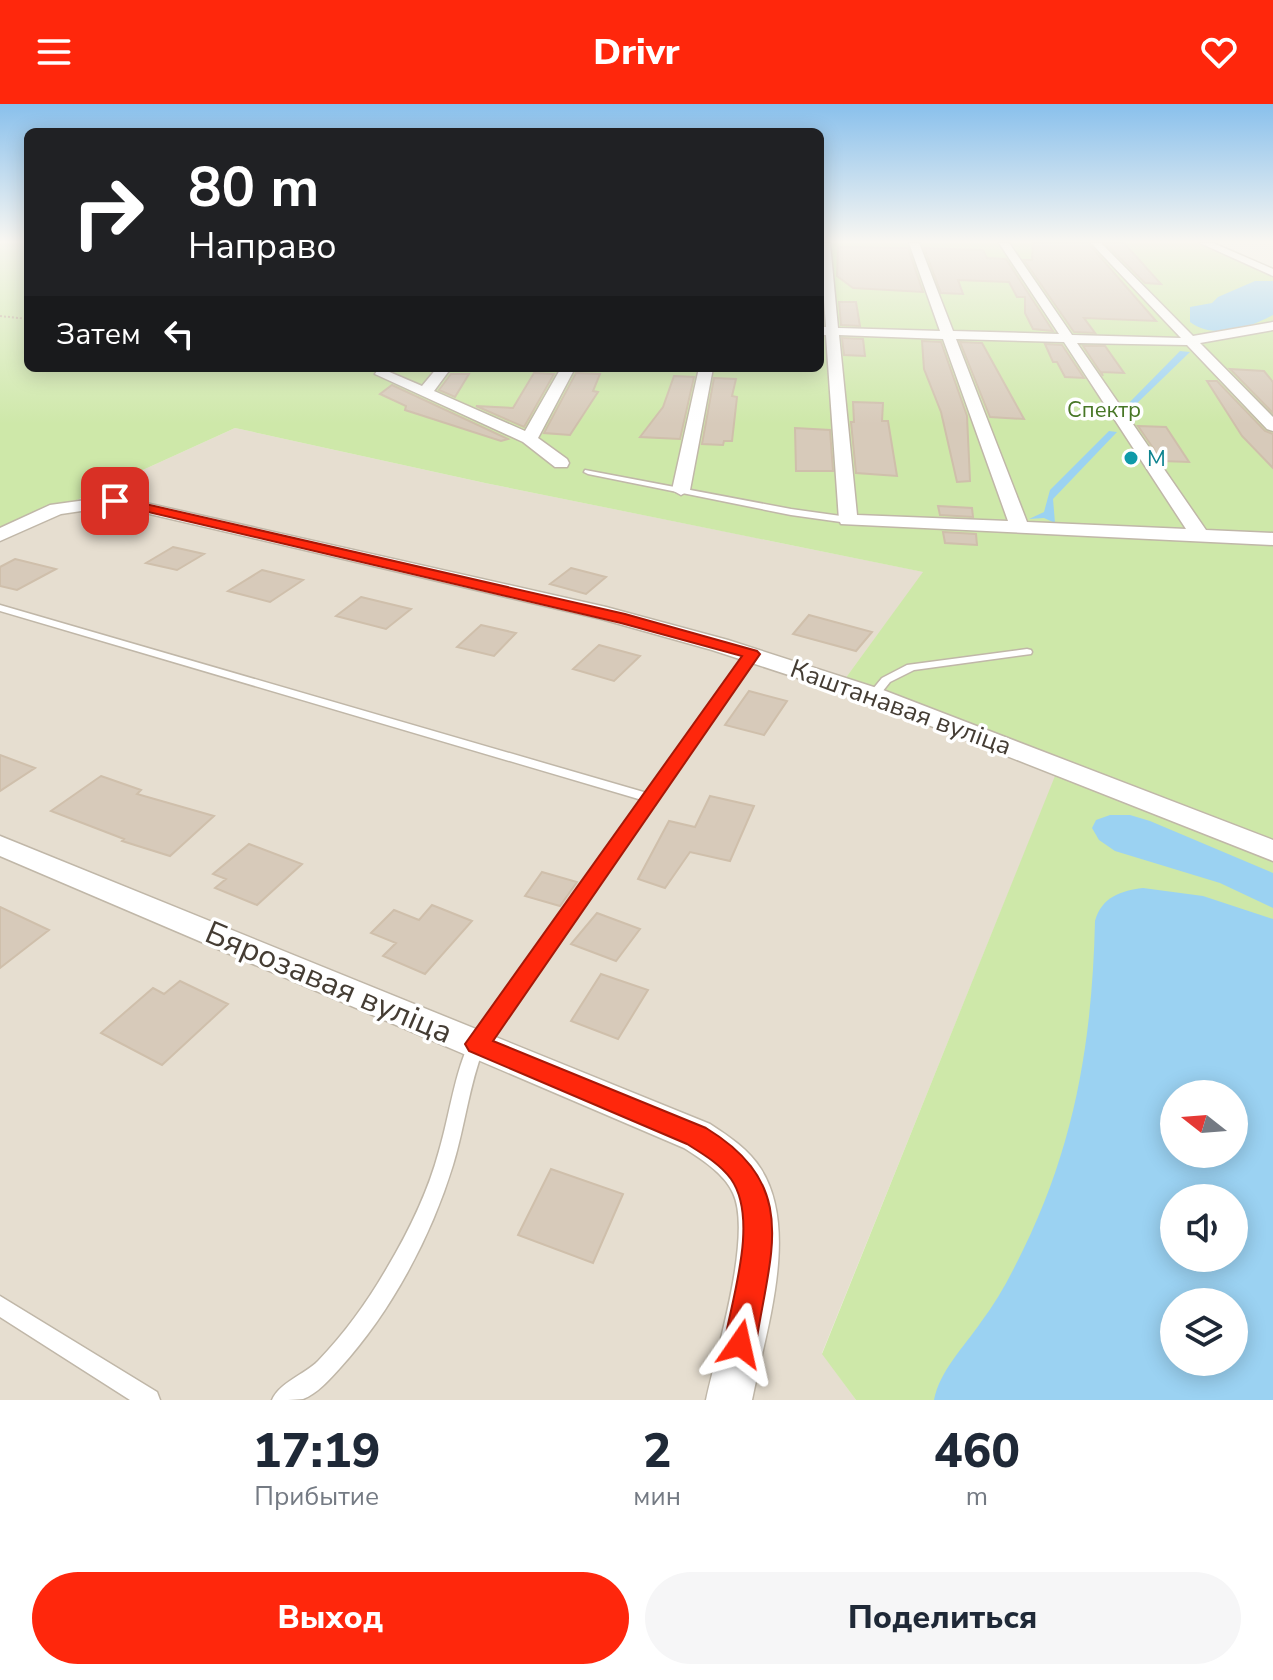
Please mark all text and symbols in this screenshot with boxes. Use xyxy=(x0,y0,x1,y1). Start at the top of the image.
text: Drivr xyxy=(593,28,680,77)
icon: menu xyxy=(32,30,76,74)
icon: heart xyxy=(1197,30,1241,74)
text: 80 m xyxy=(188,149,319,226)
icon: right xyxy=(56,160,160,264)
text: Направо xyxy=(188,222,337,271)
icon: left xyxy=(157,312,201,356)
text: Затем xyxy=(56,314,141,355)
park label: Спектр xyxy=(1067,395,1141,425)
place label: М xyxy=(1147,444,1166,474)
marker: М xyxy=(1122,449,1140,467)
pin xyxy=(81,467,149,535)
icon: arrive xyxy=(93,479,137,523)
street label: Каштанавая вуліца xyxy=(785,651,1016,764)
street label: Бярозавая вуліца xyxy=(199,911,459,1054)
north arrow xyxy=(1160,1080,1248,1168)
map controls xyxy=(1160,1080,1248,1376)
button: sound xyxy=(1160,1184,1248,1272)
button: layers xyxy=(1160,1288,1248,1376)
position arrow xyxy=(698,1302,782,1386)
text: 17:19 xyxy=(253,1418,381,1484)
text: 2 xyxy=(643,1418,672,1484)
text: 460 xyxy=(934,1418,1020,1484)
text: Прибытие xyxy=(254,1479,379,1514)
text: мин xyxy=(633,1479,681,1514)
text: m xyxy=(966,1479,988,1514)
button: Выход xyxy=(32,1572,629,1664)
button: Поделиться xyxy=(645,1572,1241,1664)

